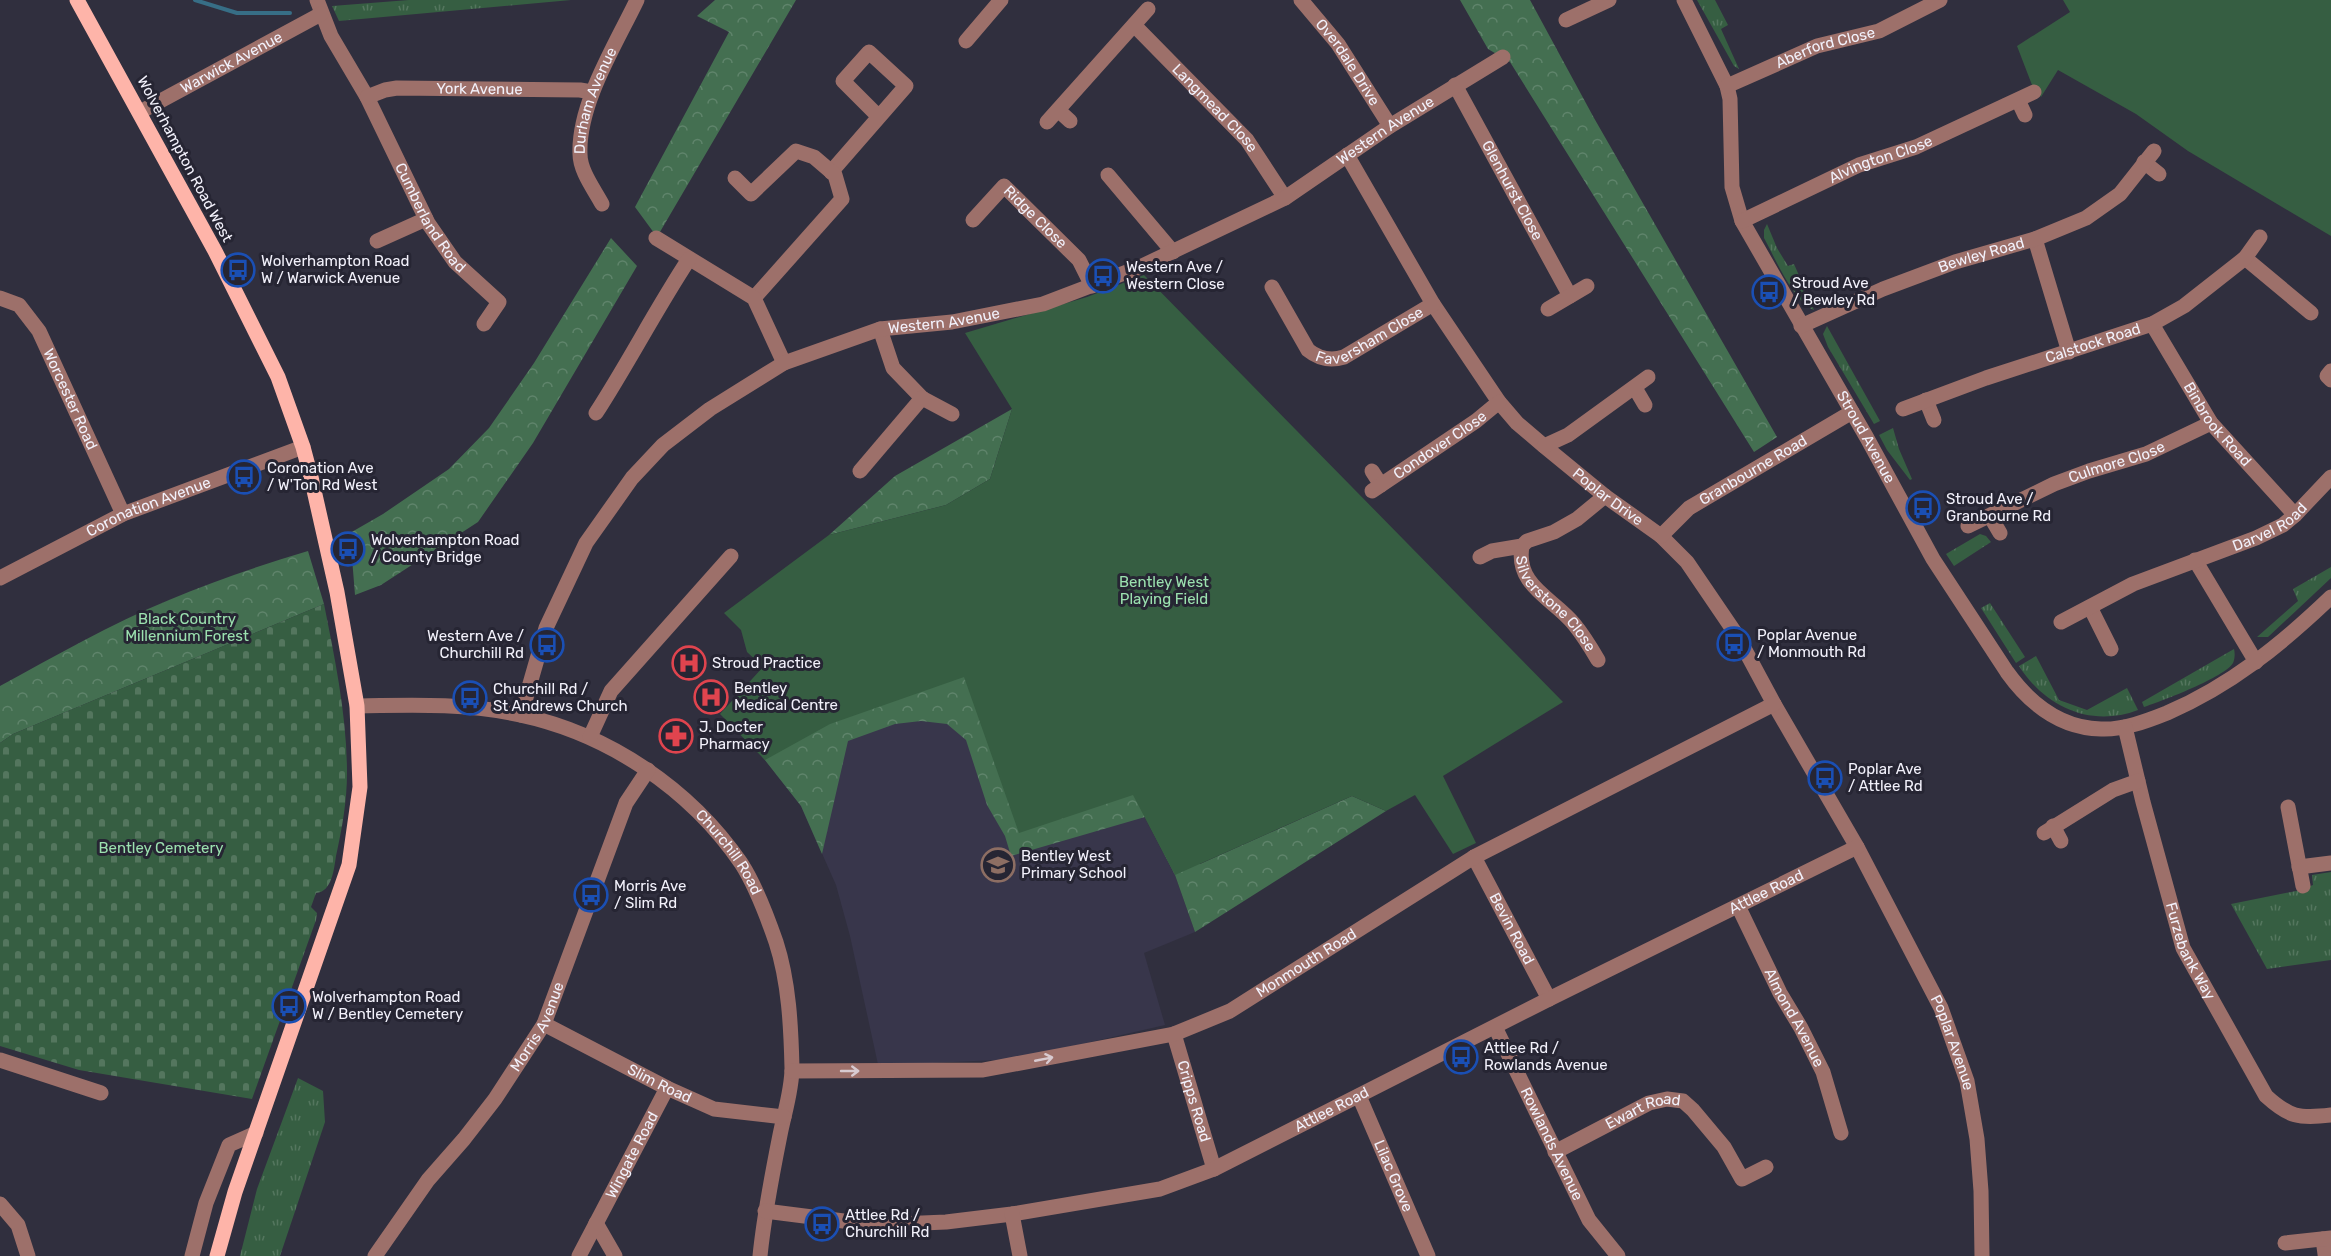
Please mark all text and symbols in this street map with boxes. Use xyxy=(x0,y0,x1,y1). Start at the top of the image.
street label: Overdale Drive xyxy=(1312,15,1384,109)
street label: Aberford Close xyxy=(1773,23,1877,72)
street label: Warwick Avenue xyxy=(177,28,285,97)
street label: Durham Avenue xyxy=(571,44,621,154)
street label: Langmead Close xyxy=(1168,60,1261,156)
street label: Wolverhampton Road West xyxy=(134,73,237,245)
street label: York Avenue xyxy=(436,79,523,98)
street label: Western Avenue xyxy=(1333,92,1437,169)
street label: Alvington Close xyxy=(1826,132,1935,187)
street label: Glenhurst Close xyxy=(1478,137,1547,243)
street label: Cumberland Road xyxy=(391,160,470,276)
street label: Ridge Close xyxy=(1000,182,1071,252)
street label: Bewley Road xyxy=(1936,234,2026,277)
bus stop icon: Wolverhampton Road W / Warwick Avenue xyxy=(220,252,256,288)
place label: Wolverhampton Road W / Warwick Avenue xyxy=(261,252,409,287)
bus stop icon: Western Ave / Western Close xyxy=(1085,258,1121,294)
place label: Western Ave / Western Close xyxy=(1126,258,1225,293)
bus stop icon: Stroud Ave / Bewley Rd xyxy=(1751,274,1787,310)
place label: Stroud Ave / Bewley Rd xyxy=(1792,274,1875,309)
street label: Faversham Close xyxy=(1313,303,1427,368)
street label: Western Avenue xyxy=(887,304,1001,337)
street label: Calstock Road xyxy=(2043,319,2143,367)
street label: Worcester Road xyxy=(39,346,101,452)
street label: Binbrook Road xyxy=(2180,379,2255,470)
street label: Stroud Avenue xyxy=(1833,388,1899,486)
street label: Condover Close xyxy=(1390,407,1490,483)
street label: Granbourne Road xyxy=(1696,431,1810,509)
street label: Culmore Close xyxy=(2066,437,2168,487)
bus stop icon: Coronation Ave / W'Ton Rd West xyxy=(226,459,262,495)
place label: Coronation Ave / W'Ton Rd West xyxy=(267,459,377,494)
street label: Poplar Drive xyxy=(1569,464,1647,529)
street label: Coronation Avenue xyxy=(83,473,213,541)
bus stop icon: Stroud Ave / Granbourne Rd xyxy=(1905,490,1941,526)
place label: Stroud Ave / Granbourne Rd xyxy=(1946,490,2051,525)
street label: Darvel Road xyxy=(2230,499,2311,555)
bus stop icon: Wolverhampton Road / County Bridge xyxy=(330,531,366,567)
place label: Wolverhampton Road / County Bridge xyxy=(371,531,519,566)
street label: Silverstone Close xyxy=(1512,555,1600,655)
park label: Bentley West Playing Field xyxy=(1119,573,1209,608)
park label: Black Country Millennium Forest xyxy=(125,610,249,645)
bus stop icon: Poplar Avenue / Monmouth Rd xyxy=(1716,626,1752,662)
place label: Poplar Avenue / Monmouth Rd xyxy=(1757,626,1866,661)
place label: Western Ave / Churchill Rd xyxy=(427,627,524,662)
bus stop icon: Western Ave / Churchill Rd xyxy=(529,627,565,663)
hospital icon: Stroud Practice xyxy=(671,645,707,681)
place label: Stroud Practice xyxy=(712,654,821,672)
hospital icon: Bentley Medical Centre xyxy=(693,679,729,715)
place label: Bentley Medical Centre xyxy=(734,679,838,714)
bus stop icon: Churchill Rd / St Andrews Church xyxy=(452,680,488,716)
place label: Churchill Rd / St Andrews Church xyxy=(493,680,628,715)
pharmacy icon: J. Docter Pharmacy xyxy=(658,718,694,754)
place label: J. Docter Pharmacy xyxy=(699,718,770,753)
bus stop icon: Poplar Ave / Attlee Rd xyxy=(1807,760,1843,796)
place label: Poplar Ave / Attlee Rd xyxy=(1848,760,1923,795)
street label: Churchill Road xyxy=(692,806,766,897)
park label: Bentley Cemetery xyxy=(99,839,223,857)
school or university icon: Bentley West Primary School xyxy=(980,847,1016,883)
place label: Bentley West Primary School xyxy=(1021,847,1126,882)
street label: Attlee Road xyxy=(1726,866,1807,918)
bus stop icon: Morris Ave / Slim Rd xyxy=(573,877,609,913)
place label: Morris Ave / Slim Rd xyxy=(614,877,687,912)
street label: Bevin Road xyxy=(1486,890,1538,968)
street label: Furzebank Way xyxy=(2162,900,2219,1003)
street label: Monmouth Road xyxy=(1253,925,1360,1001)
street label: Almond Avenue xyxy=(1761,966,1828,1070)
street label: Morris Avenue xyxy=(506,979,568,1075)
bus stop icon: Wolverhampton Road W / Bentley Cemetery xyxy=(271,988,307,1024)
place label: Wolverhampton Road W / Bentley Cemetery xyxy=(312,988,463,1023)
street label: Poplar Avenue xyxy=(1927,992,1977,1092)
bus stop icon: Attlee Rd / Rowlands Avenue xyxy=(1443,1039,1479,1075)
place label: Attlee Rd / Rowlands Avenue xyxy=(1484,1039,1608,1074)
one-way arrow xyxy=(1034,1053,1053,1064)
street label: Cripps Road xyxy=(1173,1058,1214,1144)
street label: Slim Road xyxy=(624,1060,694,1107)
one-way arrow xyxy=(840,1065,860,1077)
street label: Attlee Road xyxy=(1291,1083,1372,1136)
street label: Rowlands Avenue xyxy=(1517,1084,1587,1203)
street label: Ewart Road xyxy=(1602,1090,1682,1133)
street label: Wingate Road xyxy=(602,1109,662,1201)
street label: Lilac Grove xyxy=(1370,1137,1417,1215)
bus stop icon: Attlee Rd / Churchill Rd xyxy=(804,1206,840,1242)
place label: Attlee Rd / Churchill Rd xyxy=(845,1206,929,1241)

